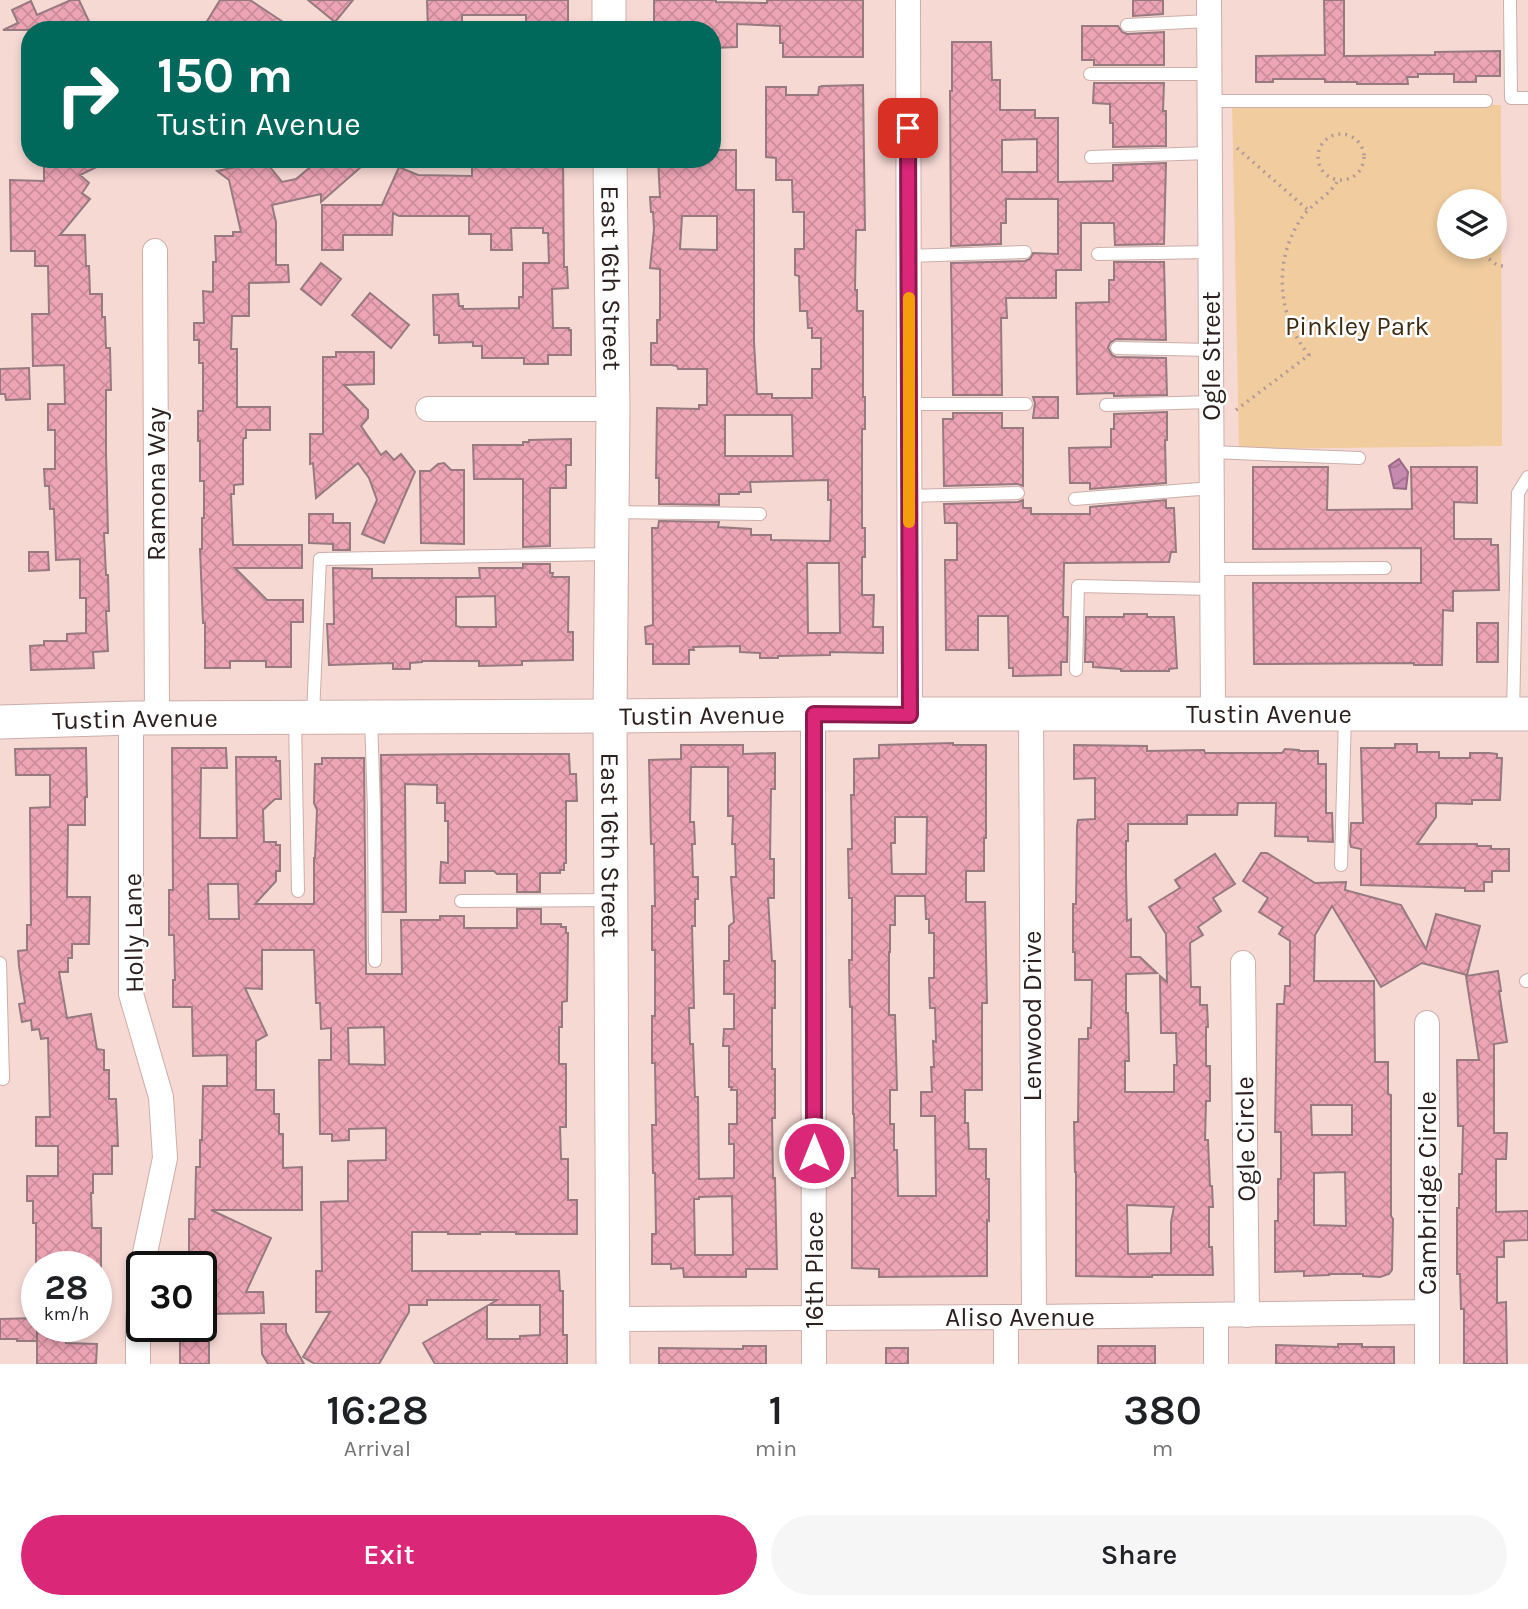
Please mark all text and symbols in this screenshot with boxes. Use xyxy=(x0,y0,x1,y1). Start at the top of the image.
text: 150 m xyxy=(157,47,293,104)
icon: right xyxy=(42,49,133,140)
pin xyxy=(878,98,938,158)
text: Tustin Avenue xyxy=(157,106,361,143)
icon: arrive xyxy=(889,109,927,147)
street label: East 16th Street xyxy=(594,185,628,371)
map controls xyxy=(1437,189,1507,259)
button: layers xyxy=(1437,189,1507,259)
street label: Ogle Street xyxy=(1196,291,1227,421)
park label: Pinkley Park xyxy=(1285,311,1429,342)
street label: Ramona Way xyxy=(141,407,172,561)
street label: Tustin Avenue xyxy=(619,699,785,732)
street label: Tustin Avenue xyxy=(1186,699,1352,730)
street label: Tustin Avenue xyxy=(52,703,218,736)
street label: East 16th Street xyxy=(594,752,626,938)
street label: Holly Lane xyxy=(117,873,150,993)
street label: Lenwood Drive xyxy=(1017,931,1048,1101)
street label: Ogle Circle xyxy=(1229,1076,1262,1202)
street label: Cambridge Circle xyxy=(1412,1091,1443,1295)
position arrow xyxy=(777,1116,851,1190)
street label: 16th Place xyxy=(799,1211,830,1329)
speed limit sign: 30 xyxy=(126,1251,217,1342)
text: 28 xyxy=(45,1267,88,1308)
street label: Aliso Avenue xyxy=(945,1302,1095,1333)
text: km/h xyxy=(44,1303,89,1325)
text: 16:28 xyxy=(326,1385,429,1435)
text: 1 xyxy=(769,1385,783,1435)
text: 380 xyxy=(1123,1385,1202,1435)
text: Arrival xyxy=(344,1435,411,1462)
text: min xyxy=(755,1435,797,1462)
text: m xyxy=(1152,1435,1173,1462)
button: Exit xyxy=(21,1515,757,1595)
button: Share xyxy=(771,1515,1507,1595)

